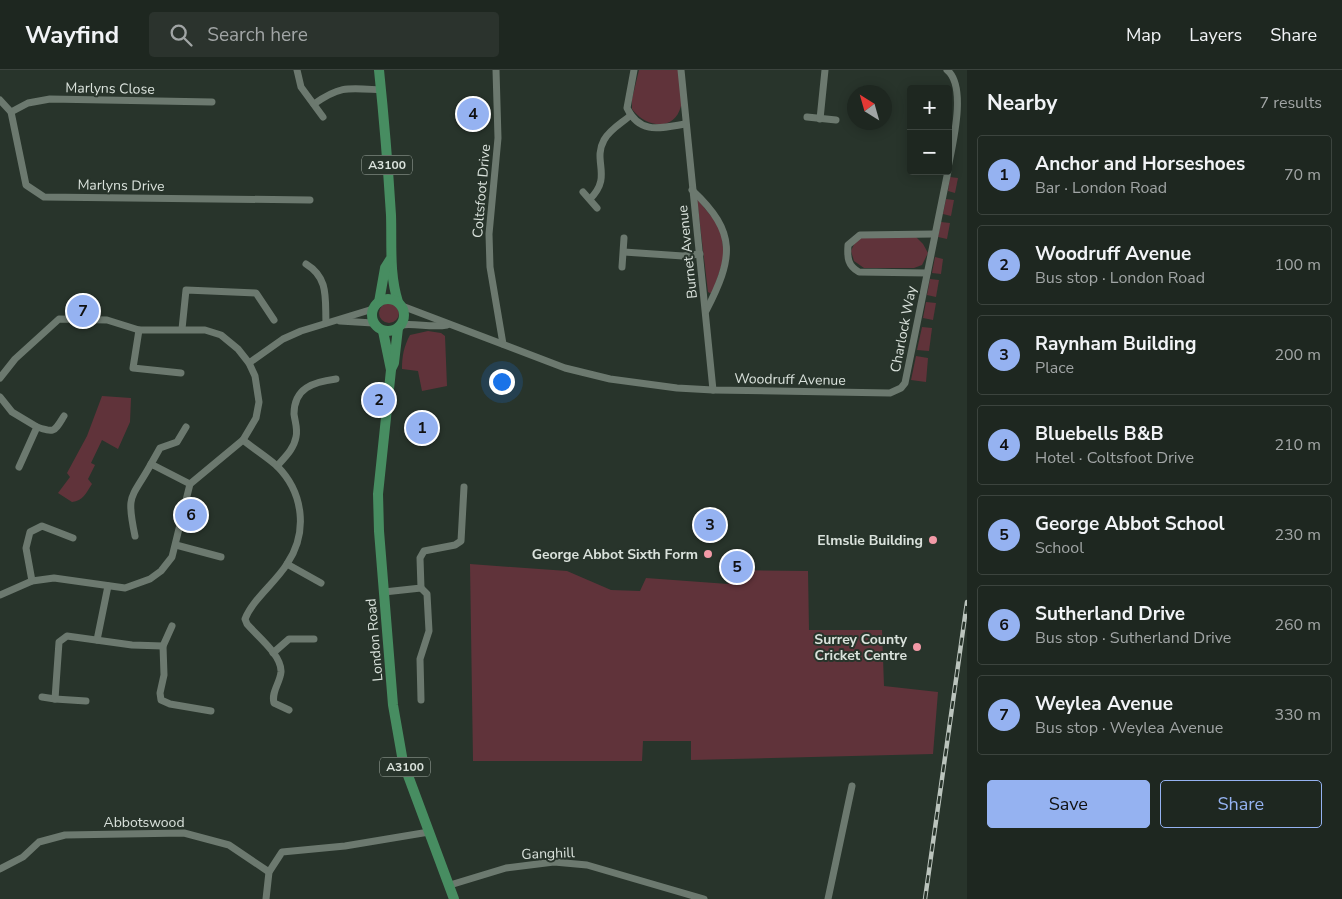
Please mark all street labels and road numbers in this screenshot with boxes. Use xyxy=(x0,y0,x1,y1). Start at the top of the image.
street label: Marlyns Close xyxy=(65,78,155,99)
street label: Coltsfoot Drive xyxy=(468,143,495,239)
road number: A3100 xyxy=(362,156,412,174)
street label: Marlyns Drive xyxy=(77,175,165,196)
street label: Burnet Avenue xyxy=(673,204,702,300)
street label: Charlock Way xyxy=(886,283,921,374)
street label: Woodruff Avenue xyxy=(734,369,846,390)
street label: London Road xyxy=(361,598,388,682)
road number: A3100 xyxy=(380,758,430,776)
street label: Abbotswood xyxy=(103,813,185,832)
street label: Ganghill xyxy=(521,843,576,864)

